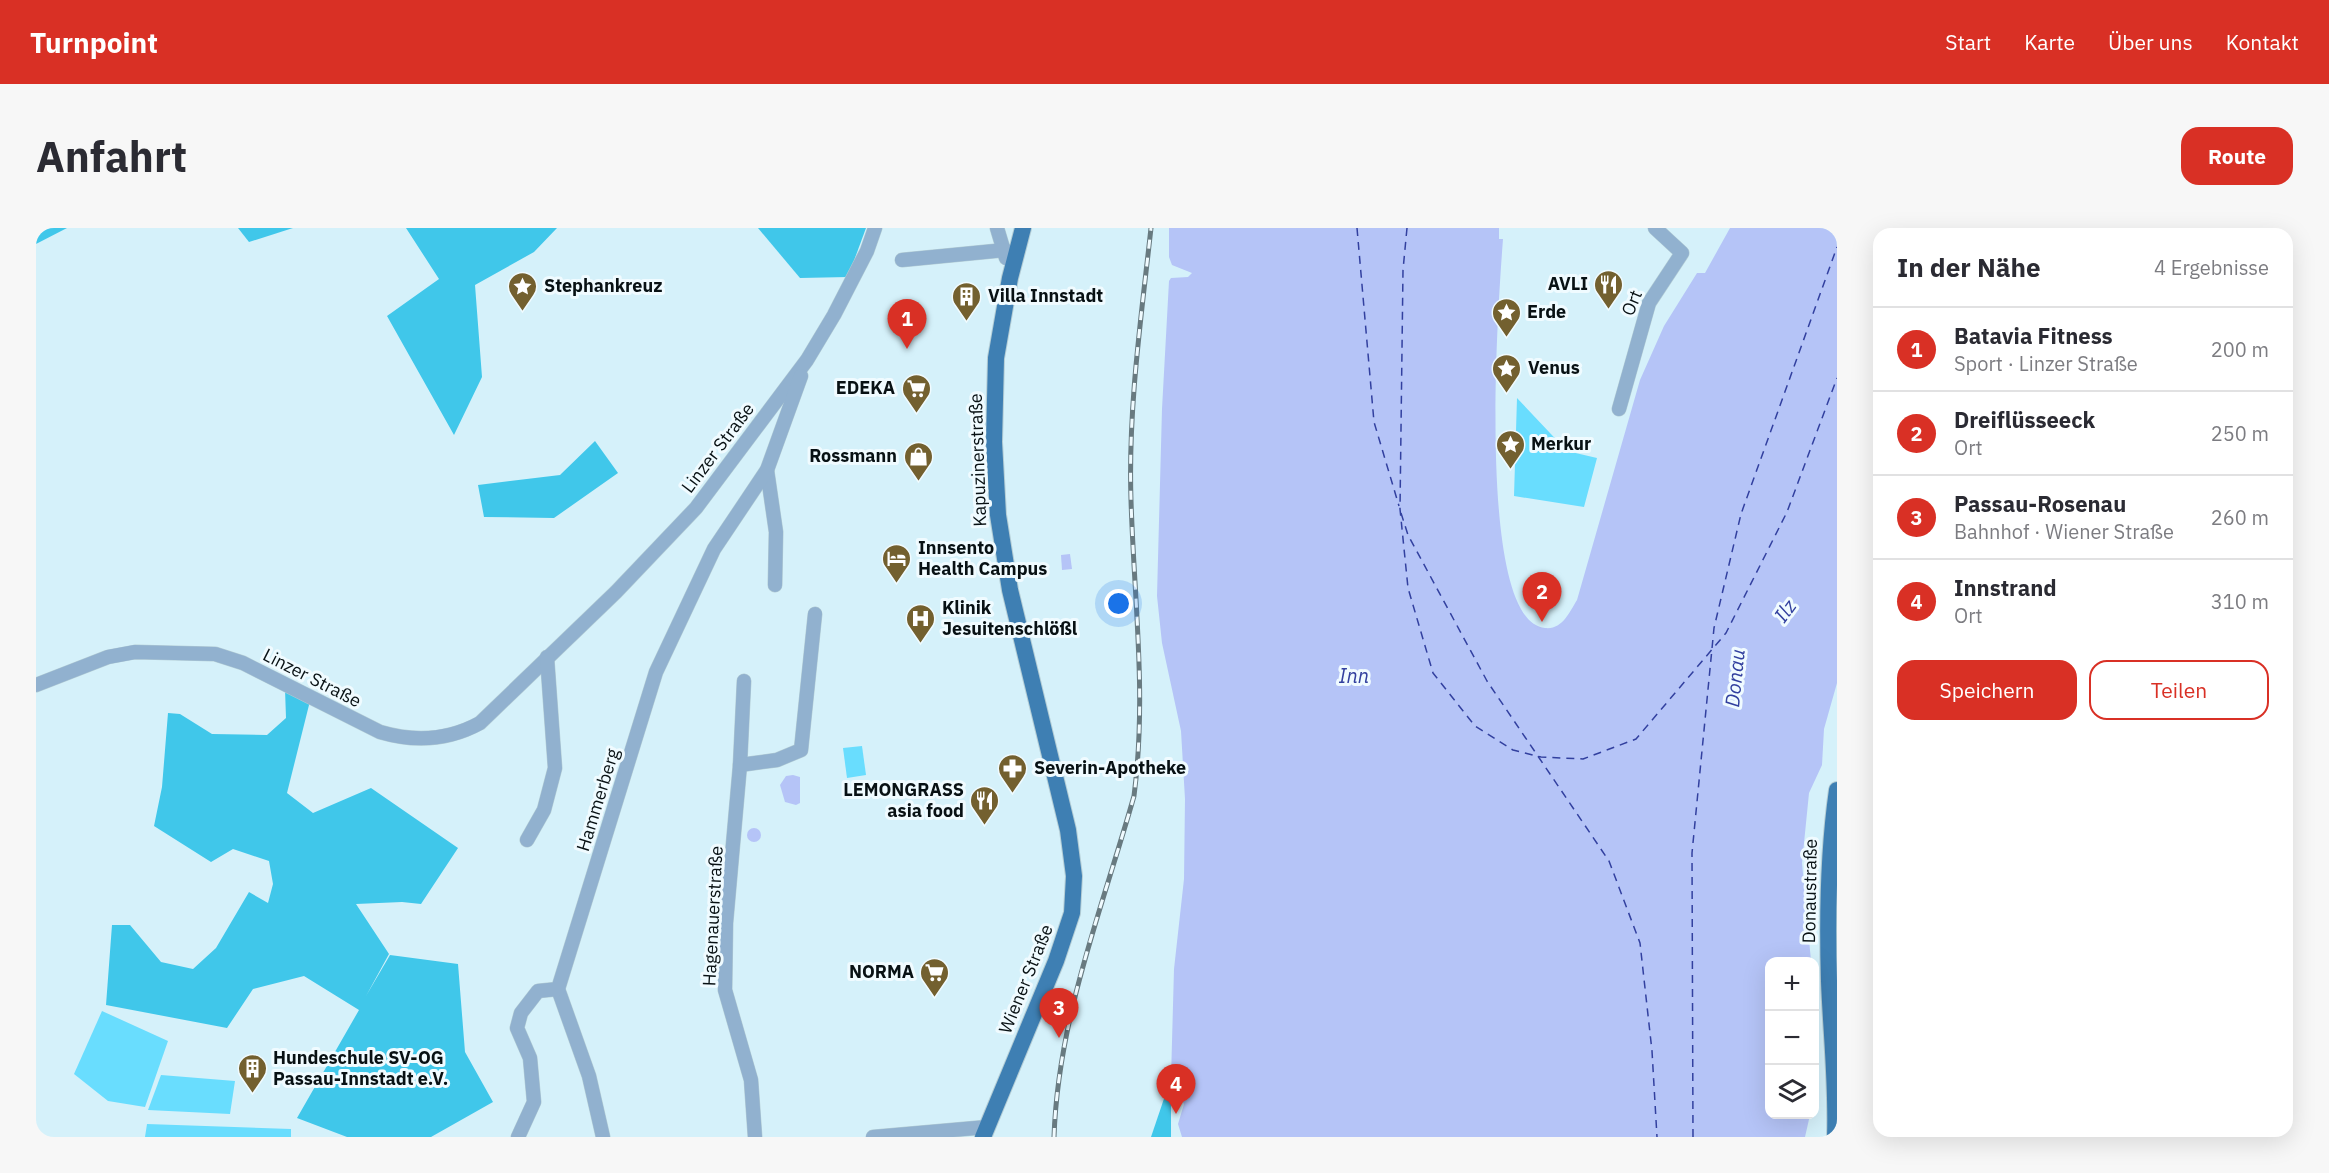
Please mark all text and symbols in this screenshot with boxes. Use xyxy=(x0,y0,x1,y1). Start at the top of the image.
text: Turnpoint xyxy=(30,24,158,61)
text: Start xyxy=(1945,28,1991,56)
text: Karte xyxy=(2024,28,2075,56)
text: Über uns xyxy=(2108,28,2193,56)
text: Kontakt xyxy=(2226,28,2299,56)
button: Route xyxy=(2181,127,2293,185)
text: Anfahrt xyxy=(36,129,187,184)
text: In der Nähe xyxy=(1897,250,2041,284)
text: 4 Ergebnisse xyxy=(2154,254,2269,281)
restaurant icon: AVLI xyxy=(1593,268,1625,310)
place icon: Stephankreuz xyxy=(507,270,539,312)
place label: AVLI xyxy=(1548,272,1588,295)
place label: Stephankreuz xyxy=(544,274,662,297)
building icon: Villa Innstadt xyxy=(951,280,983,322)
place label: Villa Innstadt xyxy=(988,284,1103,307)
street label: Ort xyxy=(1616,286,1647,319)
place icon: Erde xyxy=(1490,296,1522,338)
pin: 1 xyxy=(888,300,926,349)
place label: Erde xyxy=(1527,300,1566,323)
text: Batavia Fitness xyxy=(1954,321,2113,350)
text: 1 xyxy=(1911,336,1923,363)
text: 200 m xyxy=(2211,336,2269,363)
text: Sport · Linzer Straße xyxy=(1954,350,2138,377)
place icon: Venus xyxy=(1491,352,1523,394)
place label: Venus xyxy=(1528,356,1580,379)
supermarket icon: EDEKA xyxy=(900,372,932,414)
place label: EDEKA xyxy=(836,376,895,399)
street label: Kapuzinerstraße xyxy=(964,393,991,527)
street label: Linzer Straße xyxy=(676,398,759,497)
text: Dreiflüsseeck xyxy=(1954,405,2095,434)
text: 2 xyxy=(1911,420,1923,447)
text: 250 m xyxy=(2211,420,2269,447)
place icon: Merkur xyxy=(1494,428,1526,470)
place label: Merkur xyxy=(1531,432,1591,455)
text: Ort xyxy=(1954,434,1983,461)
shop icon: Rossmann xyxy=(902,440,934,482)
place label: Rossmann xyxy=(809,444,897,467)
text: Passau-Rosenau xyxy=(1954,489,2126,518)
text: 3 xyxy=(1911,504,1923,531)
text: 260 m xyxy=(2211,504,2269,531)
text: Bahnhof · Wiener Straße xyxy=(1954,518,2174,545)
place label: Innsento Health Campus xyxy=(918,536,1047,580)
hotel icon: Innsento Health Campus xyxy=(881,542,913,584)
pin: 2 xyxy=(1522,572,1562,622)
text: Innstrand xyxy=(1954,573,2057,602)
text: 4 xyxy=(1911,588,1923,615)
text: 310 m xyxy=(2211,588,2269,615)
your location xyxy=(1104,589,1133,618)
water label: Ilz xyxy=(1767,593,1803,628)
place label: Klinik Jesuitenschlößl xyxy=(942,596,1078,640)
hospital icon: Klinik Jesuitenschlößl xyxy=(905,602,937,644)
text: Ort xyxy=(1954,602,1983,629)
street label: Linzer Straße xyxy=(259,643,365,712)
water label: Donau xyxy=(1718,648,1751,708)
button: Speichern xyxy=(1897,660,2077,720)
button: Teilen xyxy=(2089,660,2269,720)
water label: Inn xyxy=(1339,662,1369,689)
street label: Hammerberg xyxy=(571,745,624,854)
pharmacy icon: Severin-Apotheke xyxy=(997,752,1029,794)
place label: Severin-Apotheke xyxy=(1034,756,1186,779)
place label: LEMONGRASS asia food xyxy=(843,778,964,822)
restaurant icon: LEMONGRASS asia food xyxy=(969,784,1001,826)
street label: Donaustraße xyxy=(1797,838,1822,944)
street label: Hagenauerstraße xyxy=(697,845,728,987)
street label: Wiener Straße xyxy=(993,921,1058,1037)
supermarket icon: NORMA xyxy=(919,956,951,998)
map controls xyxy=(1765,957,1819,1119)
button: + xyxy=(1765,957,1819,1011)
place label: NORMA xyxy=(849,960,914,983)
pin: 3 xyxy=(1040,988,1078,1038)
button: − xyxy=(1765,1011,1819,1065)
place label: Hundeschule SV-OG Passau-Innstadt e.V. xyxy=(273,1046,448,1090)
building icon: Hundeschule SV-OG Passau-Innstadt e.V. xyxy=(236,1052,268,1094)
pin: 4 xyxy=(1156,1064,1196,1114)
button: layers xyxy=(1765,1065,1819,1119)

